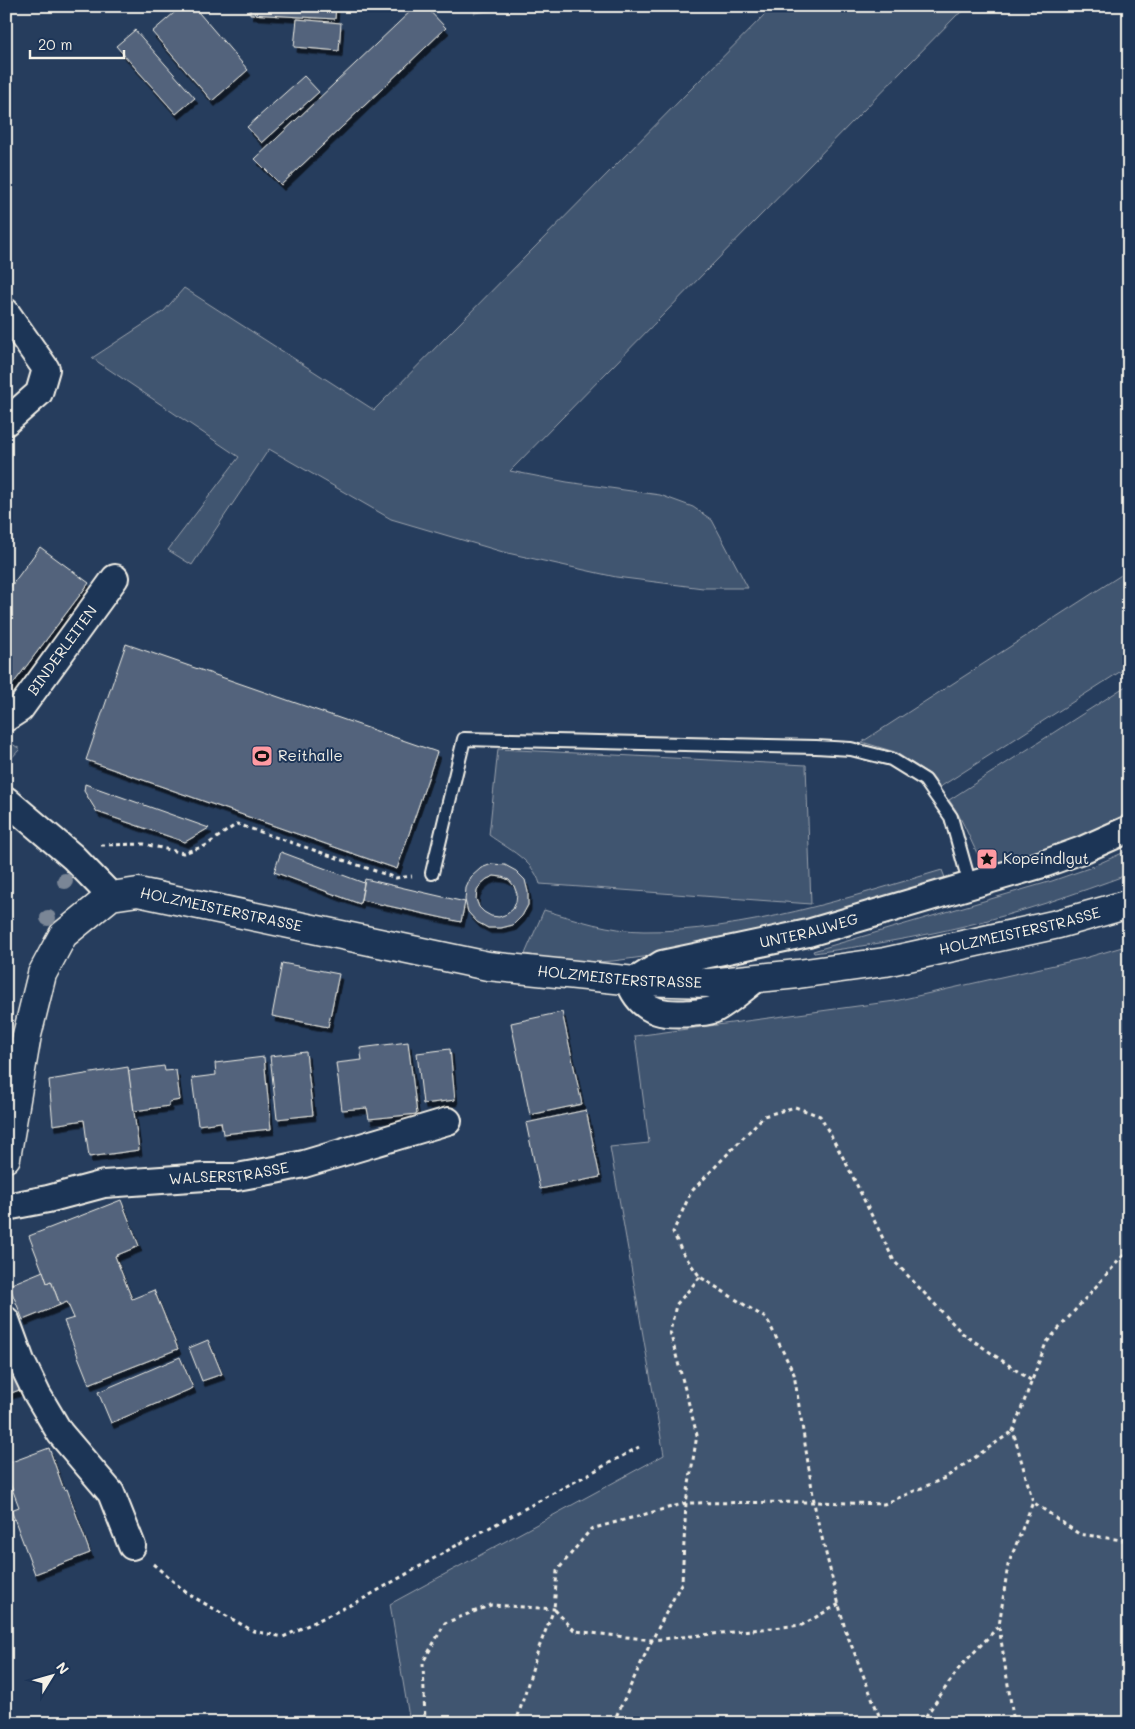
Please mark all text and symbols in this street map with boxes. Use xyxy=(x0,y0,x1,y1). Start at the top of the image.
scale bar xyxy=(30,28,124,60)
text: 20 m xyxy=(38,34,72,54)
street label: BINDERLEITEN xyxy=(22,601,101,699)
sports icon: Reithalle xyxy=(250,744,274,768)
place label: Reithalle xyxy=(278,745,343,765)
place icon: Kopeindlgut xyxy=(975,847,999,871)
place label: Kopeindlgut xyxy=(1003,848,1089,868)
street label: HOLZMEISTERSTRASSE xyxy=(138,882,305,936)
street label: HOLZMEISTERSTRASSE xyxy=(937,901,1103,959)
street label: UNTERAUWEG xyxy=(758,908,860,952)
street label: HOLZMEISTERSTRASSE xyxy=(536,960,703,992)
street label: WALSERSTRASSE xyxy=(168,1156,291,1188)
north arrow xyxy=(28,1652,78,1702)
text: N xyxy=(52,1658,74,1678)

